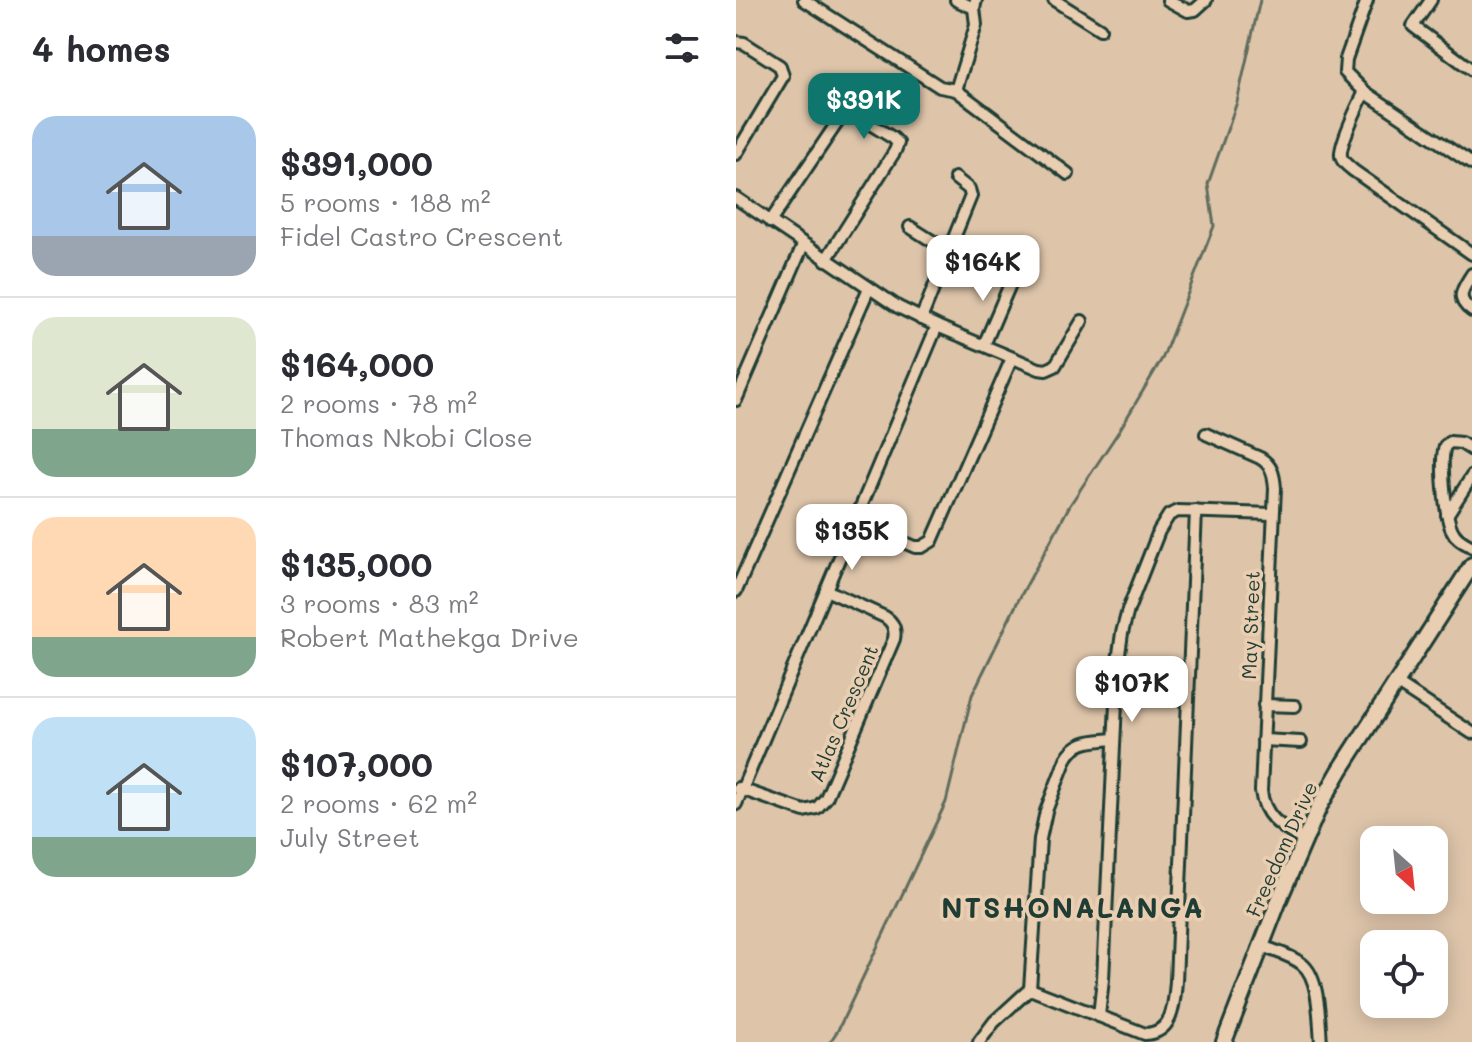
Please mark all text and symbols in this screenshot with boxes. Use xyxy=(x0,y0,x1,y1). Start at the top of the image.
text: 4 homes xyxy=(32,26,171,71)
icon: filters xyxy=(660,26,704,70)
pin: $391K xyxy=(808,73,920,141)
text: $391K xyxy=(826,82,902,116)
text: $391,000 xyxy=(280,140,433,185)
icon: home xyxy=(96,148,192,244)
text: 5 rooms · 188 m² xyxy=(280,185,491,219)
text: Fidel Castro Crescent xyxy=(280,219,563,253)
pin: $164K xyxy=(927,235,1039,303)
text: $164K xyxy=(945,244,1021,278)
text: $164,000 xyxy=(280,341,434,386)
icon: home xyxy=(96,349,192,445)
text: 2 rooms · 78 m² xyxy=(280,386,477,420)
text: Thomas Nkobi Close xyxy=(280,420,533,454)
pin: $135K xyxy=(796,504,908,572)
text: $135K xyxy=(814,513,890,547)
text: $135,000 xyxy=(280,541,432,586)
icon: home xyxy=(96,549,192,645)
street label: May Street xyxy=(1235,570,1265,680)
text: 3 rooms · 83 m² xyxy=(280,586,479,620)
text: Robert Mathekga Drive xyxy=(280,620,579,654)
street label: Atlas Crescent xyxy=(802,640,884,786)
pin: $107K xyxy=(1076,656,1188,724)
text: $107K xyxy=(1094,665,1170,699)
text: $107,000 xyxy=(280,741,433,786)
icon: home xyxy=(96,749,192,845)
street label: Freedom Drive xyxy=(1239,777,1323,921)
text: 2 rooms · 62 m² xyxy=(280,786,477,820)
text: July Street xyxy=(280,820,420,854)
north arrow xyxy=(1360,826,1448,914)
map controls xyxy=(1360,826,1448,1018)
district label: NTSHONALANGA xyxy=(941,889,1205,925)
button: locate xyxy=(1360,930,1448,1018)

